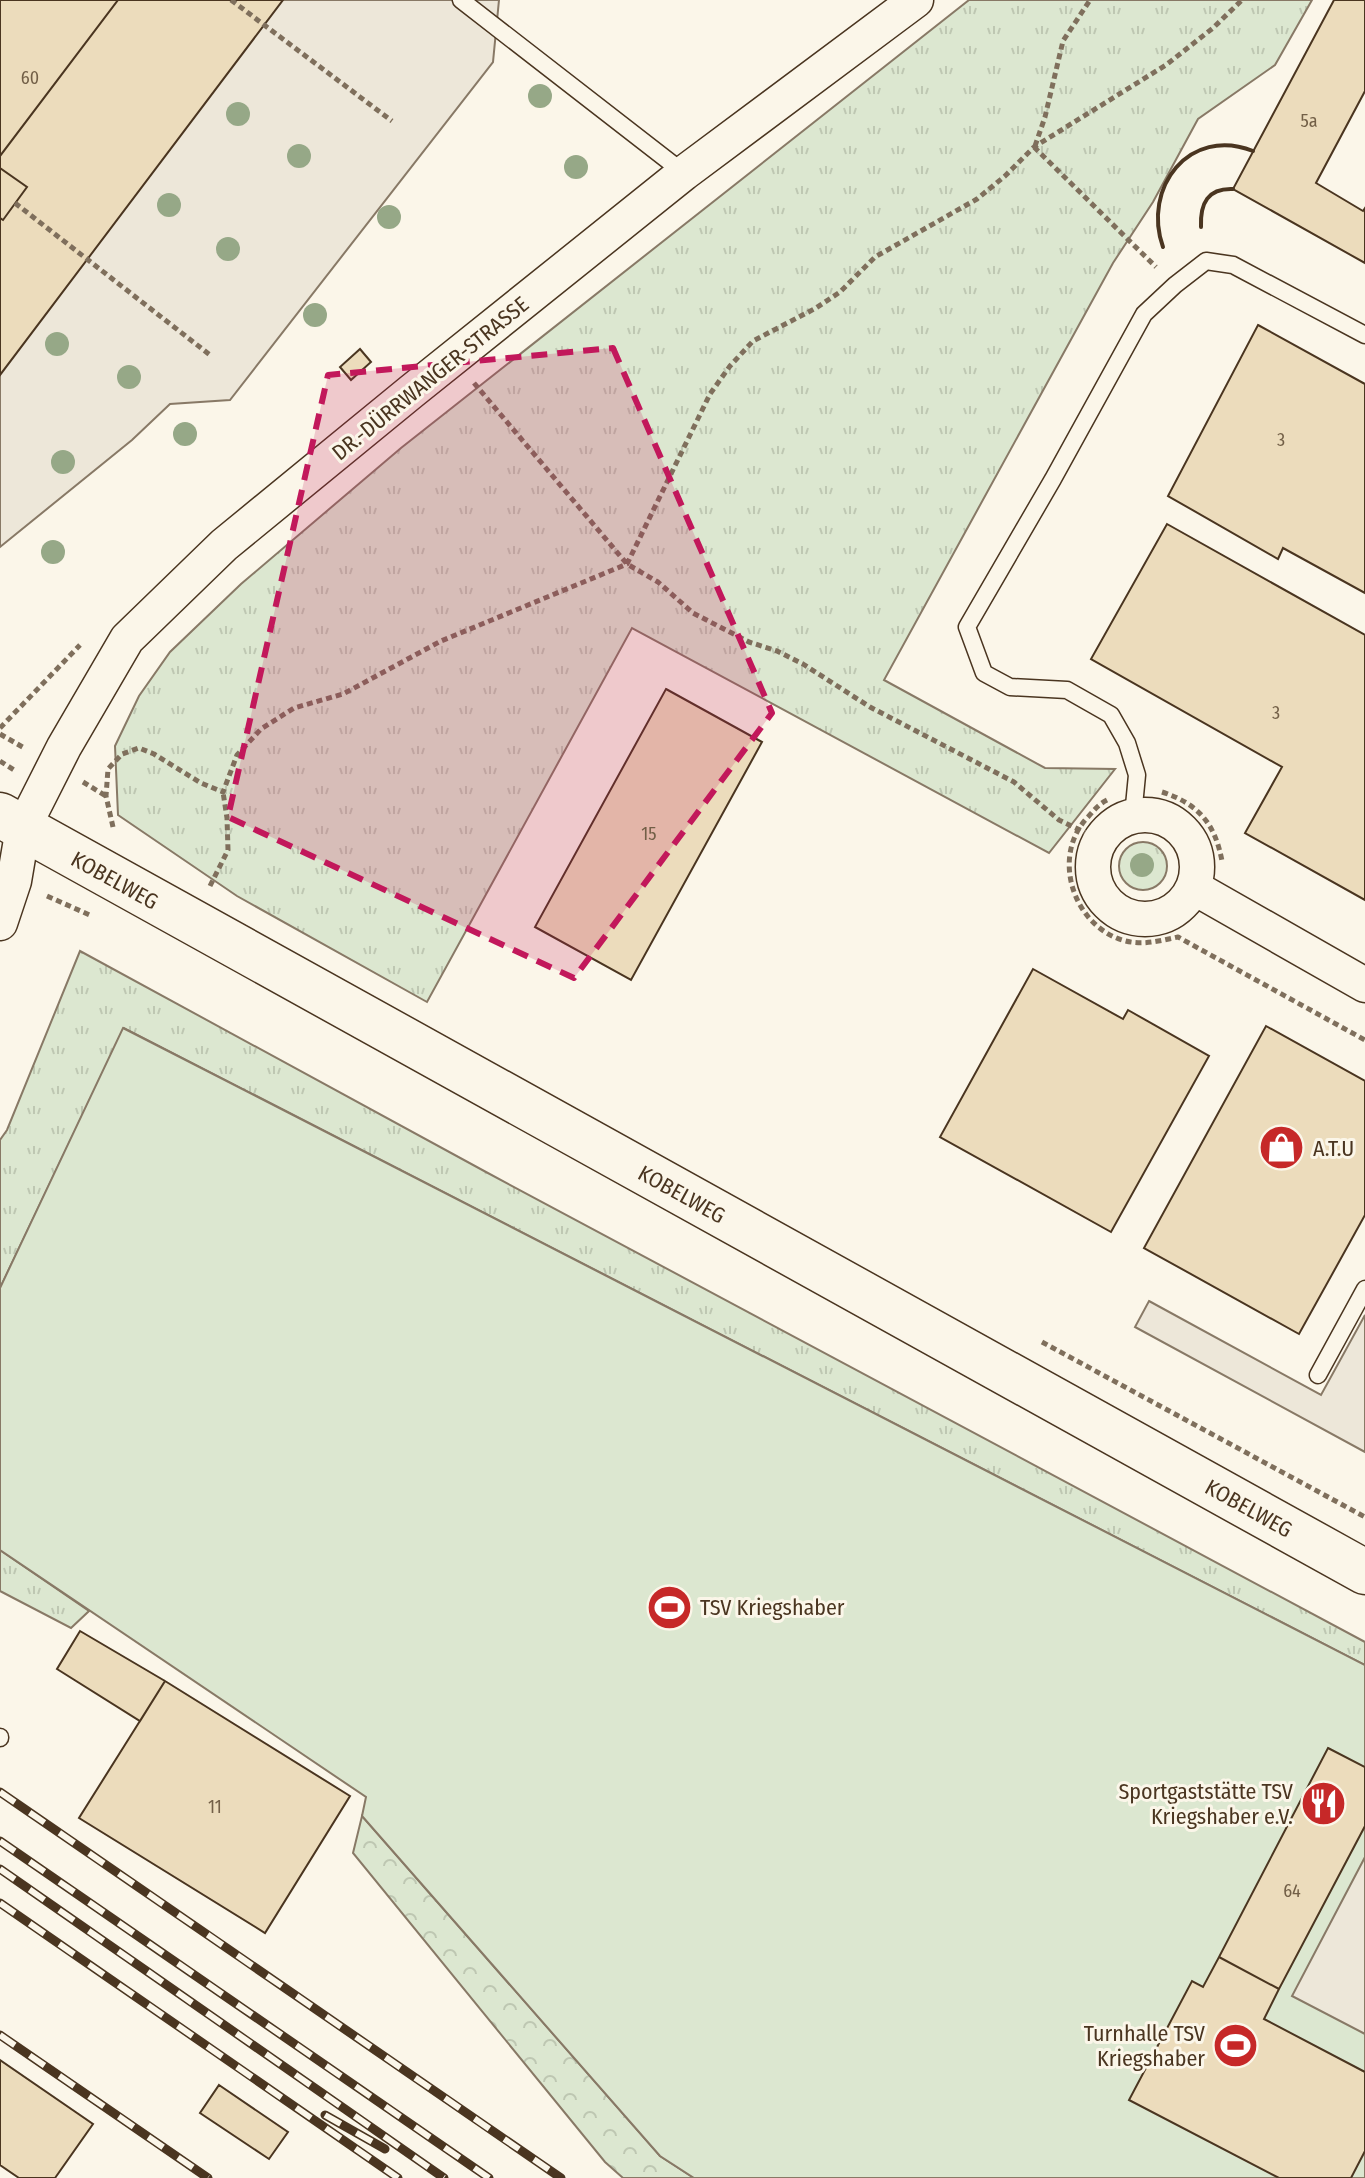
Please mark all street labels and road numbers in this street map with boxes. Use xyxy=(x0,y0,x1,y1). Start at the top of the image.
street label: DR.-DÜRRWANGER-STRASSE xyxy=(327,291,534,466)
street label: KOBELWEG xyxy=(66,845,163,915)
street label: KOBELWEG xyxy=(633,1159,730,1229)
street label: KOBELWEG xyxy=(1200,1473,1297,1543)

